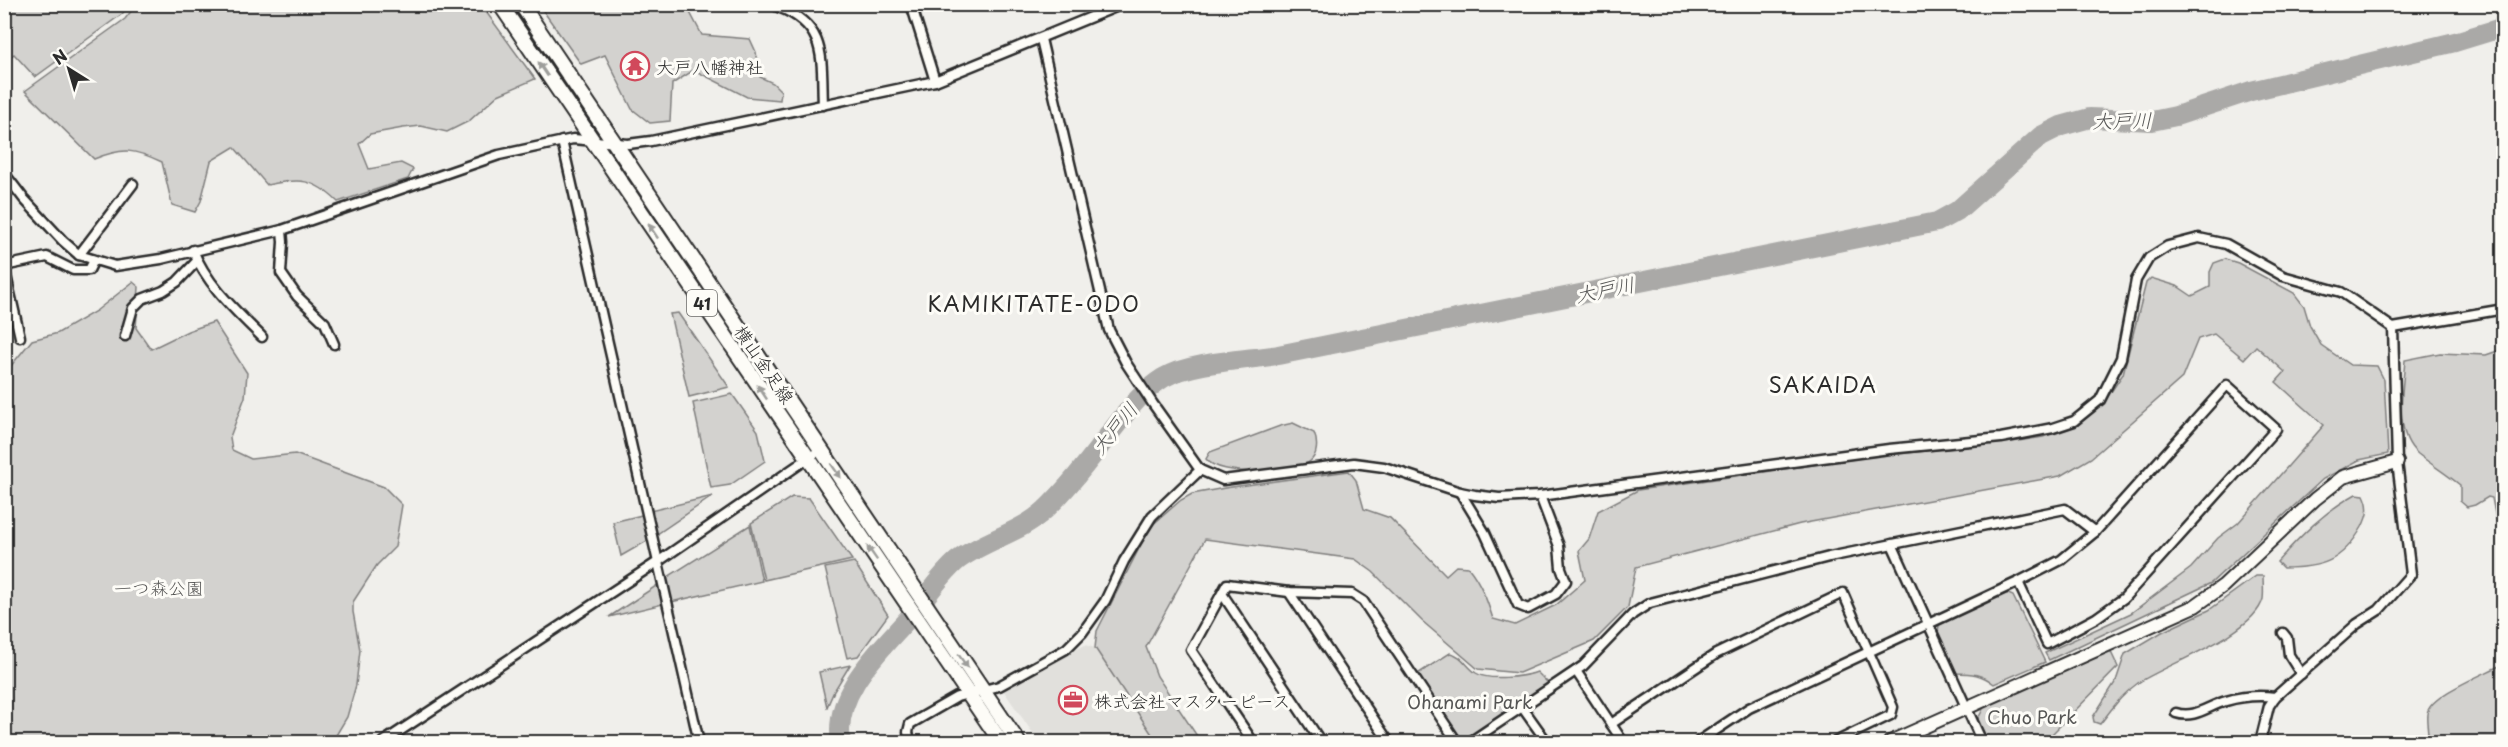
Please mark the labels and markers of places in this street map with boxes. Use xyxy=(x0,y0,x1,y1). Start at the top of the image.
temple icon: 大戸八幡神社 xyxy=(619,50,651,82)
place label: 大戸八幡神社 xyxy=(656,53,764,80)
office icon: 株式会社マスターピース xyxy=(1057,684,1089,716)
place label: 株式会社マスターピース xyxy=(1094,687,1290,714)

